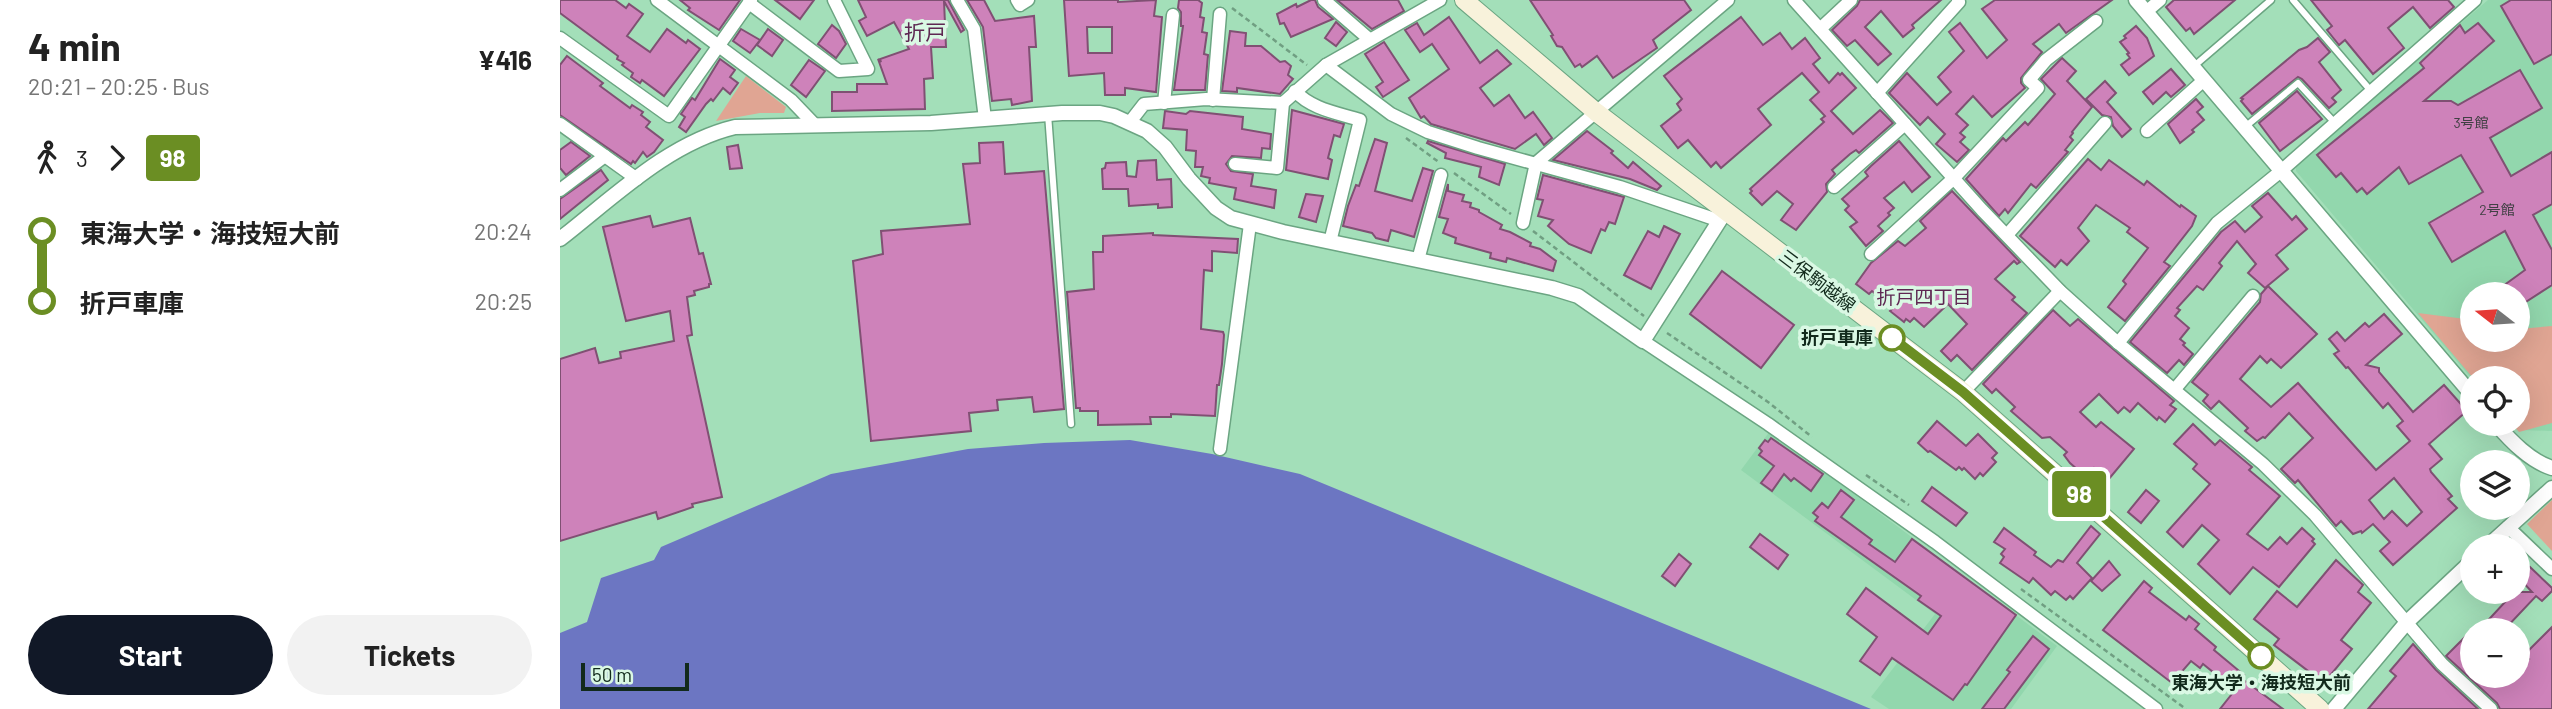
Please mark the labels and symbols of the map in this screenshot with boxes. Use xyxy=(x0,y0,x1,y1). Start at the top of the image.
district label: 折戸 xyxy=(904,19,946,44)
house number: 3号館 xyxy=(2453,114,2489,131)
house number: 2号館 xyxy=(2479,201,2515,218)
street label: 三保駒越線 xyxy=(1775,244,1860,316)
north arrow xyxy=(2460,282,2530,352)
district label: 折戸四丁目 xyxy=(1876,285,1972,308)
marker: 折戸車庫 xyxy=(1879,325,1905,351)
place label: 折戸車庫 xyxy=(1801,326,1873,348)
line badge: 98 xyxy=(2048,471,2110,517)
marker: 東海大学・海技短大前 xyxy=(2248,643,2274,669)
scale bar xyxy=(581,660,690,692)
place label: 東海大学・海技短大前 xyxy=(2171,671,2351,693)

